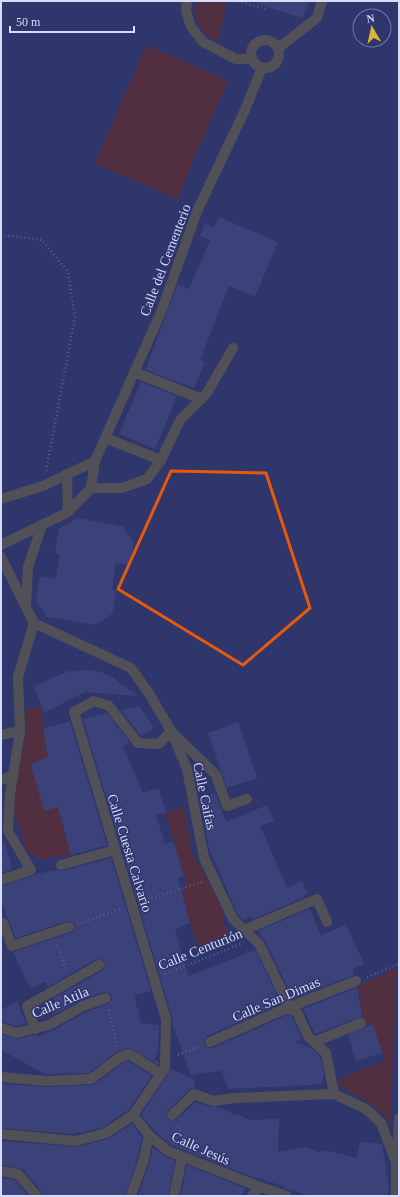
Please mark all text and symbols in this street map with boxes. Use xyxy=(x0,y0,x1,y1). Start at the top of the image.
scale bar xyxy=(10,8,134,34)
north arrow xyxy=(352,8,392,48)
text: N xyxy=(366,12,375,25)
text: 50 m xyxy=(16,15,41,29)
street label: Calle del Cementerio xyxy=(137,202,194,318)
street label: Calle Caifas xyxy=(190,761,219,831)
street label: Calle Cuesta Calvario xyxy=(104,792,155,914)
street label: Calle Centurión xyxy=(156,926,244,973)
street label: Calle San Dimas xyxy=(230,974,322,1025)
street label: Calle Atila xyxy=(30,983,92,1021)
street label: Calle Jesús xyxy=(169,1129,232,1168)

